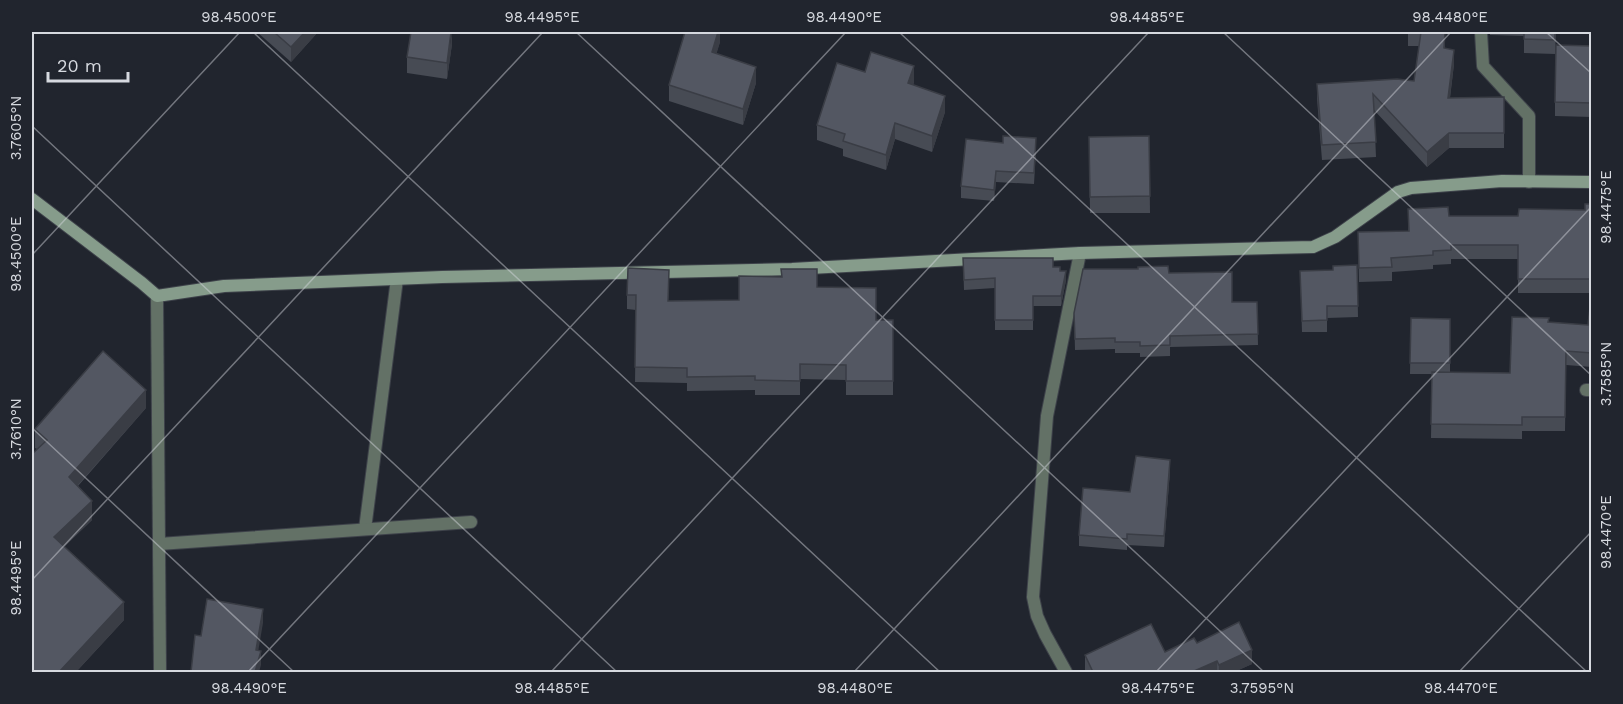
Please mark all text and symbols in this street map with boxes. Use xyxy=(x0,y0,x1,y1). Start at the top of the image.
text: 98.4500°E xyxy=(201,8,277,26)
text: 98.4495°E xyxy=(504,8,580,26)
text: 98.4490°E xyxy=(806,8,882,26)
text: 98.4485°E xyxy=(1109,8,1185,26)
text: 98.4480°E xyxy=(1412,8,1488,26)
scale bar xyxy=(48,45,128,83)
text: 20 m xyxy=(57,55,102,76)
text: 3.7605°N xyxy=(7,96,25,160)
text: 98.4475°E xyxy=(1597,170,1615,244)
text: 98.4500°E xyxy=(7,216,25,292)
text: 3.7585°N xyxy=(1597,342,1615,406)
text: 3.7610°N xyxy=(7,398,25,460)
text: 98.4470°E xyxy=(1597,495,1615,569)
text: 98.4495°E xyxy=(7,540,25,616)
text: 98.4490°E xyxy=(211,679,287,697)
text: 98.4485°E xyxy=(514,679,590,697)
text: 98.4480°E xyxy=(817,679,893,697)
text: 98.4475°E xyxy=(1121,679,1195,697)
text: 3.7595°N xyxy=(1230,679,1294,697)
text: 98.4470°E xyxy=(1424,679,1498,697)

